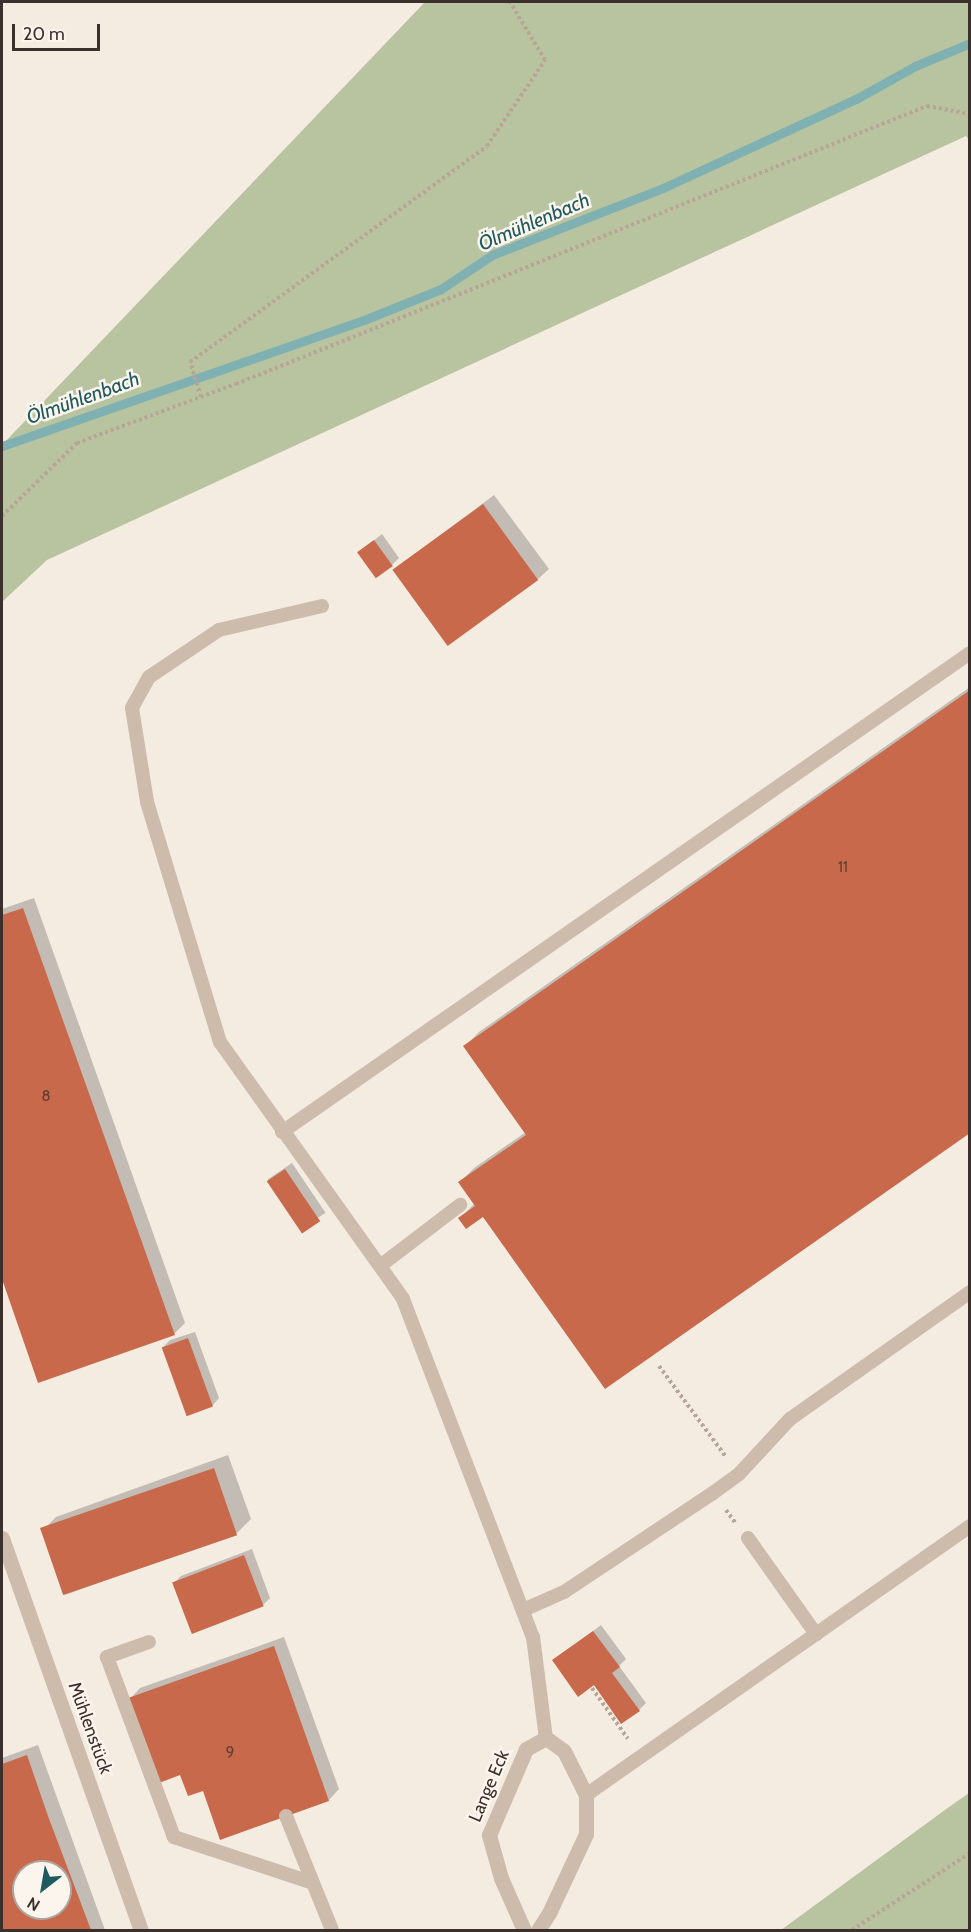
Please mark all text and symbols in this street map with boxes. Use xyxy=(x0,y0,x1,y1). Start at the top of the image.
scale bar xyxy=(15,12,104,50)
text: 20 m xyxy=(23,23,65,45)
water label: Ölmühlenbach xyxy=(475,188,593,256)
water label: Ölmühlenbach xyxy=(23,366,143,430)
house number: 11 xyxy=(838,859,848,877)
house number: 8 xyxy=(41,1088,51,1106)
street label: Mühlenstück xyxy=(63,1679,117,1777)
house number: 9 xyxy=(226,1744,234,1762)
street label: Lange Eck xyxy=(464,1747,514,1825)
north arrow xyxy=(12,1860,72,1920)
text: N xyxy=(24,1893,43,1915)

